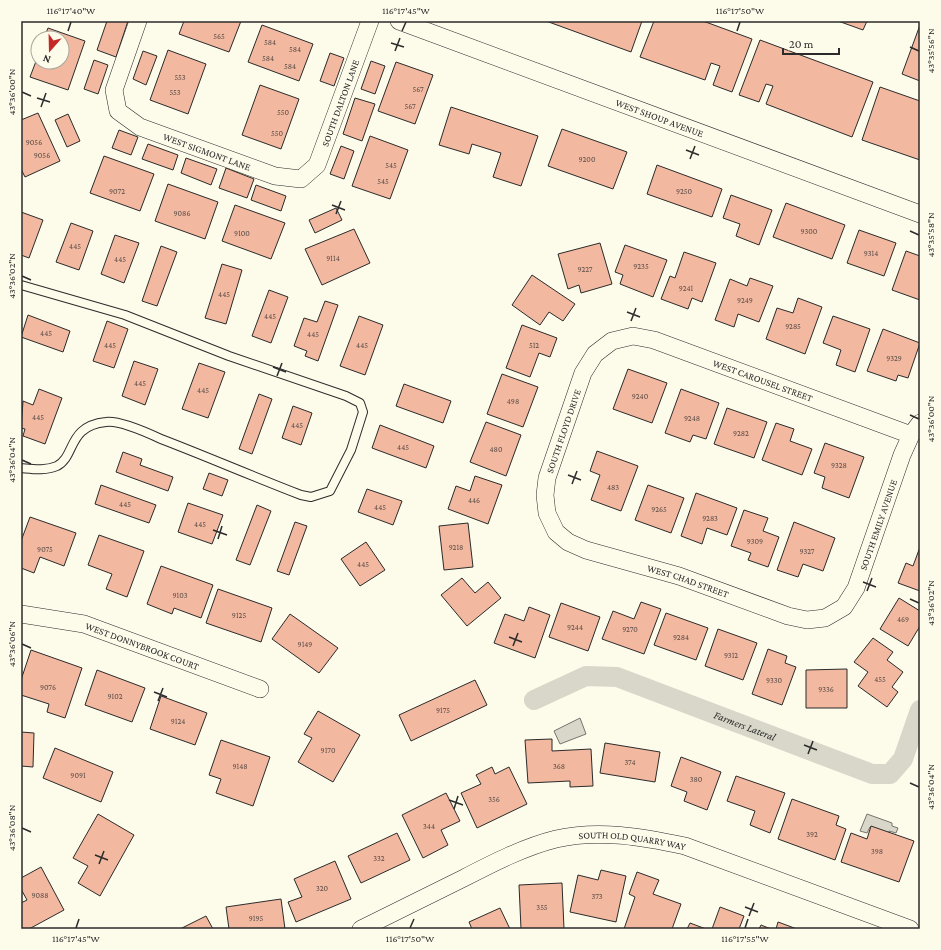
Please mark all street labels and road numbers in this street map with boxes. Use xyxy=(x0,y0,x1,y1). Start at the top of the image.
street label: SOUTH DALTON LANE xyxy=(319,57,362,148)
street label: WEST SHOUP AVENUE xyxy=(614,97,706,140)
street label: WEST SIGMONT LANE xyxy=(162,131,253,173)
street label: WEST CAROUSEL STREET xyxy=(711,357,815,404)
street label: SOUTH FLOYD DRIVE xyxy=(544,387,583,475)
street label: SOUTH EMILY AVENUE xyxy=(858,477,899,572)
street label: WEST CHAD STREET xyxy=(646,562,731,600)
street label: WEST DONNYBROOK COURT xyxy=(84,620,201,672)
street label: SOUTH OLD QUARRY WAY xyxy=(578,829,687,852)

